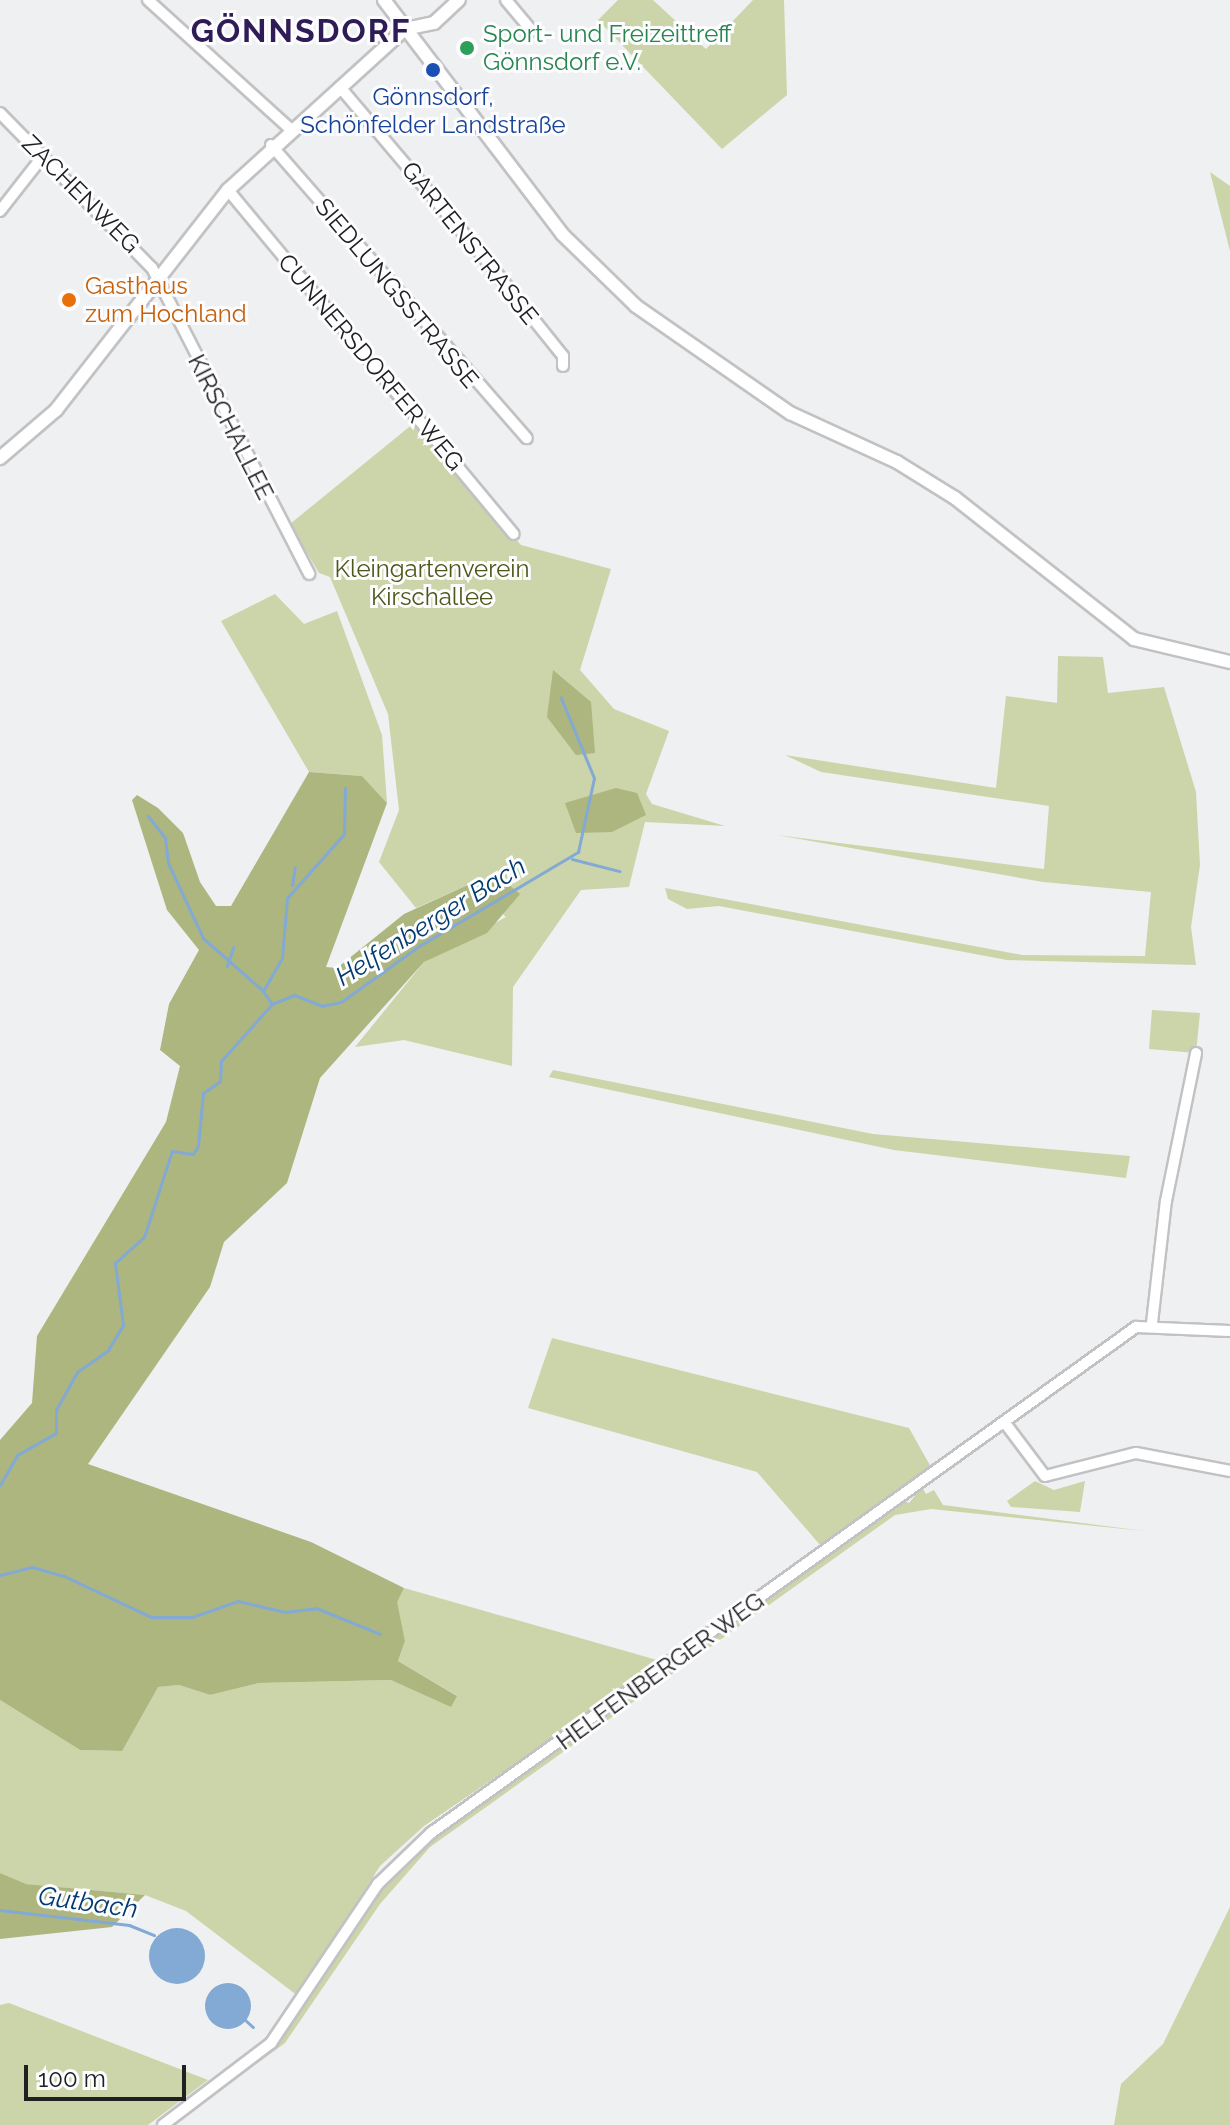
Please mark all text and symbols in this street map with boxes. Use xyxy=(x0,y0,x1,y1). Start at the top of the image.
district label: GÖNNSDORF xyxy=(191,12,411,50)
place label: Sport- und Freizeittreff Gönnsdorf e.V. xyxy=(483,20,732,76)
marker: Sport- und Freizeittreff Gönnsdorf e.V. xyxy=(458,39,476,57)
marker: Gönnsdorf, Schönfelder Landstraße xyxy=(424,61,442,79)
place label: Gönnsdorf, Schönfelder Landstraße xyxy=(300,83,566,139)
street label: ZACHENWEG xyxy=(16,129,146,259)
street label: GARTENSTRASSE xyxy=(396,156,544,330)
street label: SIEDLUNGSSTRASSE xyxy=(309,192,485,394)
street label: CUNNERSDORFER WEG xyxy=(272,248,470,476)
place label: Gasthaus zum Hochland xyxy=(85,272,247,328)
marker: Gasthaus zum Hochland xyxy=(60,291,78,309)
street label: KIRSCHALLEE xyxy=(182,350,280,504)
park label: Kleingartenverein Kirschallee xyxy=(334,555,530,611)
water label: Helfenberger Bach xyxy=(330,851,532,993)
street label: HELFENBERGER WEG xyxy=(550,1586,770,1756)
water label: Gutbach xyxy=(36,1881,140,1925)
scale bar xyxy=(28,2049,190,2099)
text: 100 m xyxy=(38,2064,106,2093)

